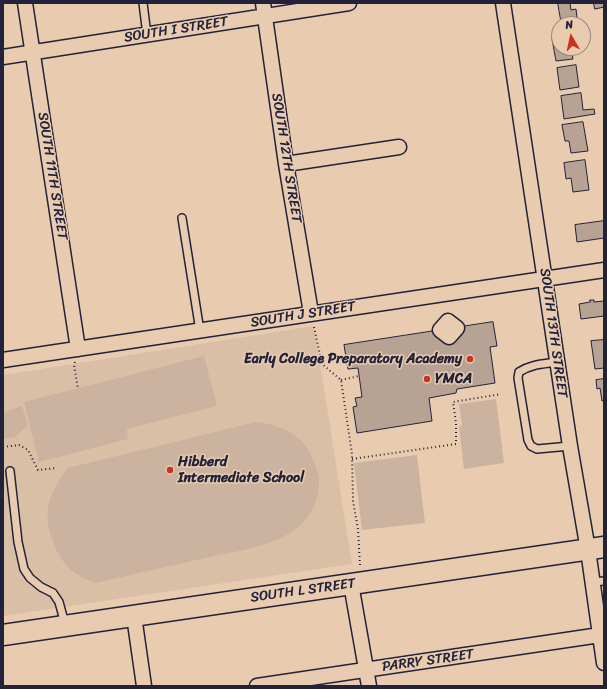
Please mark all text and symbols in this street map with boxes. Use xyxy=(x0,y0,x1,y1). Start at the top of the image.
street label: SOUTH I STREET xyxy=(123,13,229,47)
text: N xyxy=(564,15,574,35)
north arrow xyxy=(551,16,591,56)
street label: SOUTH 12TH STREET xyxy=(267,92,305,224)
street label: SOUTH 11TH STREET xyxy=(34,111,70,241)
street label: SOUTH 13TH STREET xyxy=(536,267,570,399)
street label: SOUTH J STREET xyxy=(249,298,357,332)
place label: Early College Preparatory Academy xyxy=(244,351,462,367)
marker: Early College Preparatory Academy xyxy=(465,354,475,364)
place label: YMCA xyxy=(435,371,472,387)
marker: YMCA xyxy=(422,374,432,384)
place label: Hibberd Intermediate School xyxy=(178,454,304,486)
marker: Hibberd Intermediate School xyxy=(165,465,175,475)
street label: SOUTH L STREET xyxy=(249,575,357,607)
street label: PARRY STREET xyxy=(381,646,475,676)

